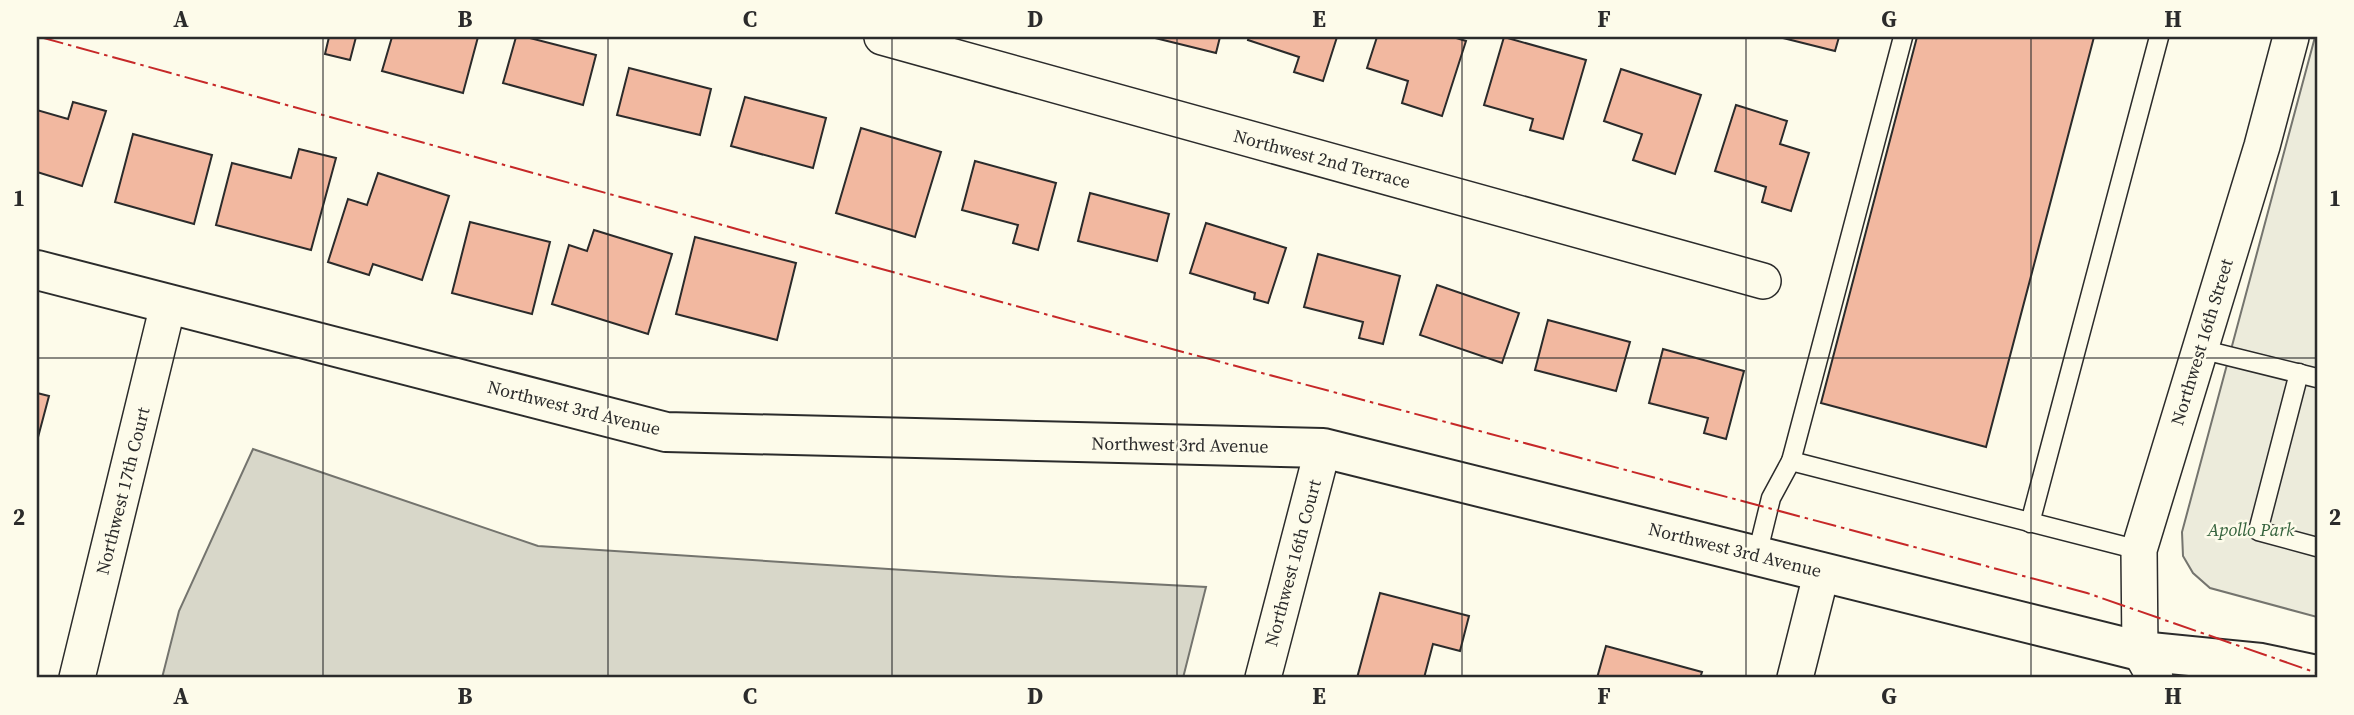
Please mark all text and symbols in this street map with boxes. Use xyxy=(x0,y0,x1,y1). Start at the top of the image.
text: A xyxy=(173,3,189,35)
text: B xyxy=(458,3,473,35)
text: C xyxy=(743,3,757,35)
text: D xyxy=(1027,3,1043,35)
text: E xyxy=(1312,3,1326,35)
text: F xyxy=(1597,3,1611,35)
text: G xyxy=(1881,3,1897,35)
text: H xyxy=(2164,3,2182,35)
street label: Northwest 2nd Terrace xyxy=(1231,123,1413,194)
text: 1 xyxy=(13,182,25,214)
text: 1 xyxy=(2329,182,2341,214)
street label: Northwest 16th Street xyxy=(2164,255,2239,428)
street label: Northwest 3rd Avenue xyxy=(485,374,663,441)
street label: Northwest 17th Court xyxy=(90,404,155,577)
street label: Northwest 3rd Avenue xyxy=(1091,430,1269,459)
street label: Northwest 16th Court xyxy=(1258,477,1327,649)
text: 2 xyxy=(13,501,25,533)
text: 2 xyxy=(2329,501,2341,533)
street label: Northwest 3rd Avenue xyxy=(1646,516,1824,583)
park label: Apollo Park xyxy=(2206,517,2295,542)
text: A xyxy=(173,680,189,712)
text: B xyxy=(458,680,473,712)
text: C xyxy=(743,680,757,712)
text: D xyxy=(1027,680,1043,712)
text: E xyxy=(1312,680,1326,712)
text: F xyxy=(1597,680,1611,712)
text: G xyxy=(1881,680,1897,712)
text: H xyxy=(2164,680,2182,712)

